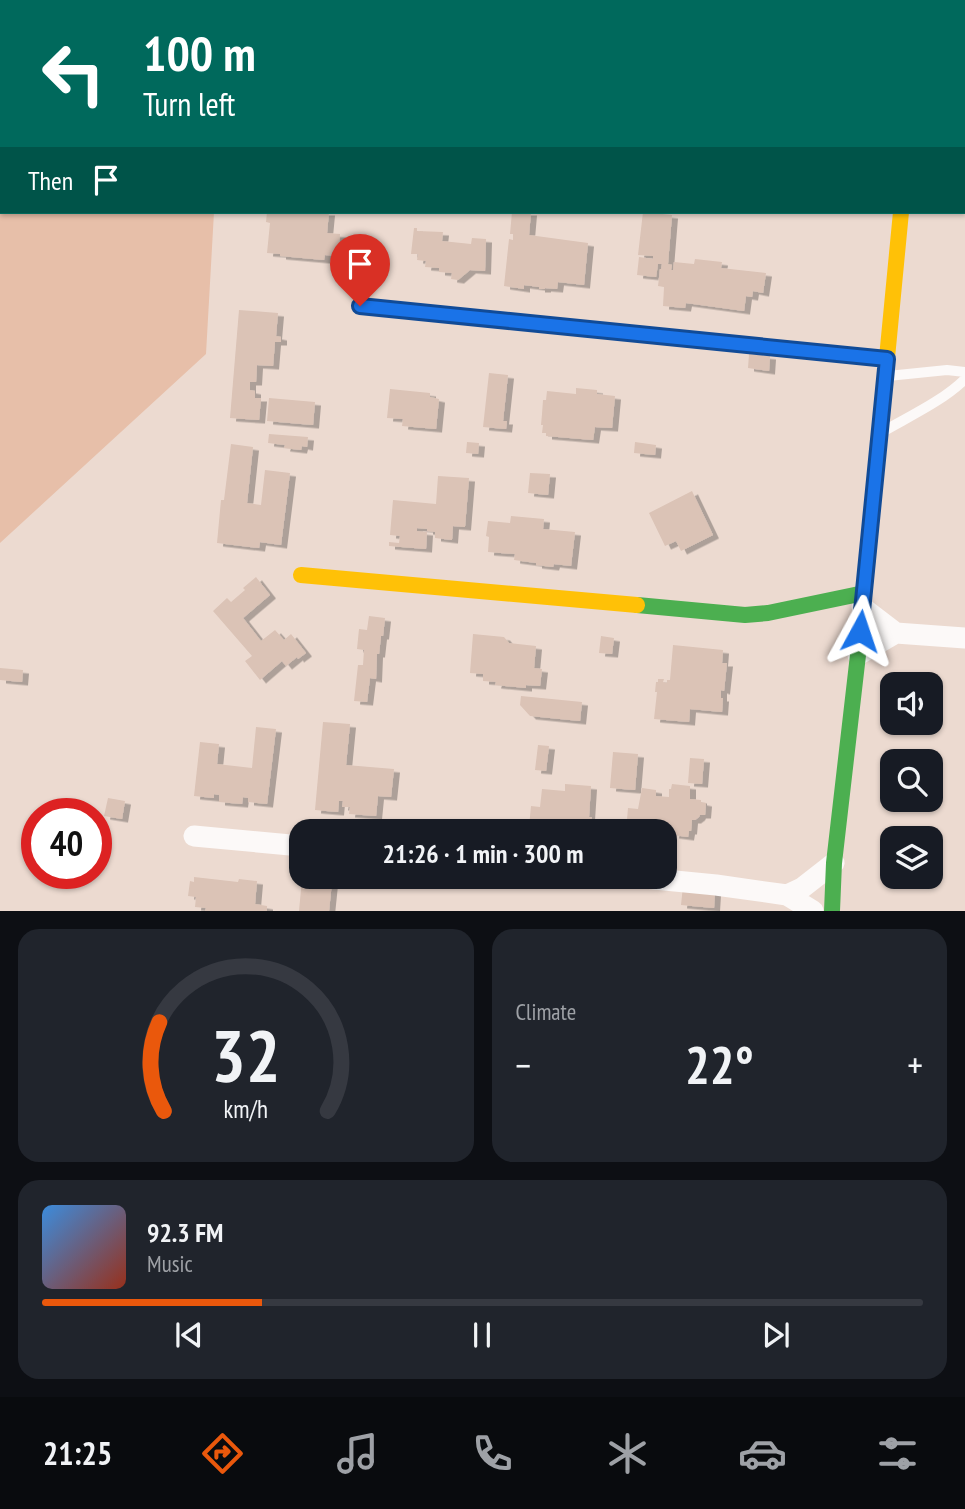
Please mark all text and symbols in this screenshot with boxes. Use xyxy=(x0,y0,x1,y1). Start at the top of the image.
text: 100 m xyxy=(143,21,256,85)
icon: left xyxy=(28,28,119,119)
text: Turn left xyxy=(143,83,235,125)
icon: arrive xyxy=(87,161,125,199)
text: Then xyxy=(28,164,73,197)
pin xyxy=(330,234,390,306)
icon: arrive xyxy=(341,245,379,283)
position arrow xyxy=(823,594,897,668)
map controls xyxy=(880,672,943,889)
button: sound xyxy=(880,672,943,735)
button: search xyxy=(880,749,943,812)
speed limit sign: 40 xyxy=(21,798,112,889)
button: layers xyxy=(880,826,943,889)
text: 21:26 · 1 min · 300 m xyxy=(383,837,583,870)
text: Climate xyxy=(516,997,576,1026)
text: 32 xyxy=(211,1008,281,1102)
text: 22° xyxy=(685,1031,754,1098)
text: − xyxy=(516,1040,531,1089)
text: + xyxy=(907,1040,923,1089)
text: km/h xyxy=(224,1093,268,1125)
text: 92.3 FM xyxy=(147,1216,223,1249)
text: Music xyxy=(147,1249,193,1278)
icon: previous xyxy=(170,1316,208,1354)
icon: pause xyxy=(463,1316,501,1354)
icon: next xyxy=(757,1316,795,1354)
icon: directions xyxy=(198,1429,247,1478)
icon: music xyxy=(333,1429,382,1478)
icon: phone xyxy=(468,1429,517,1478)
icon: climate xyxy=(603,1429,652,1478)
icon: car xyxy=(738,1429,787,1478)
icon: filters xyxy=(873,1429,922,1478)
text: 21:25 xyxy=(43,1432,112,1474)

